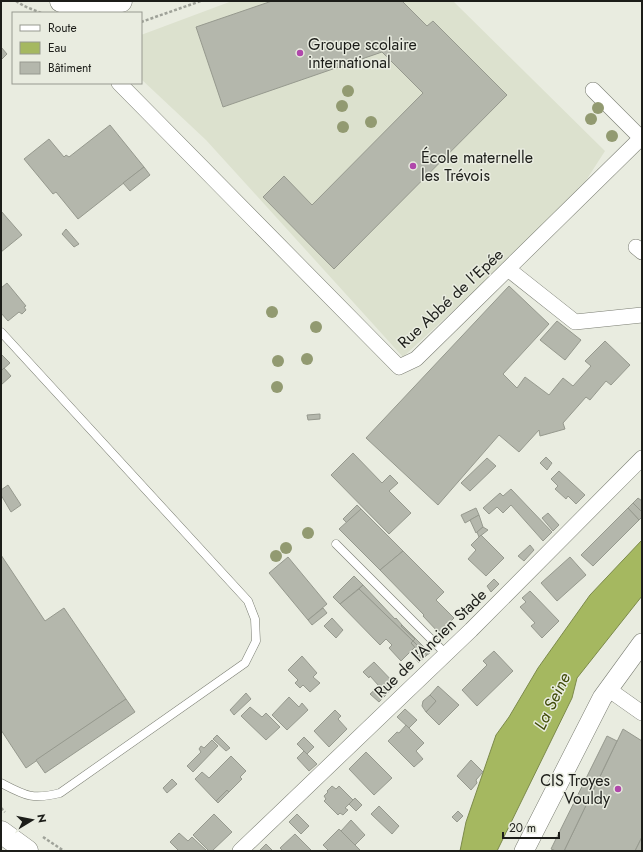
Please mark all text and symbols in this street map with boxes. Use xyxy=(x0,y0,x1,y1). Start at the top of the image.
legend xyxy=(12,12,142,84)
text: Route xyxy=(48,19,77,37)
place label: Groupe scolaire international xyxy=(308,33,417,74)
text: Eau xyxy=(48,39,67,57)
marker: Groupe scolaire international xyxy=(295,48,305,58)
text: Bâtiment xyxy=(48,59,91,77)
place label: École maternelle les Trévois xyxy=(421,146,533,187)
marker: École maternelle les Trévois xyxy=(408,161,418,171)
street label: Rue Abbé de l'Epée xyxy=(392,243,508,354)
street label: Rue de l'Ancien Stade xyxy=(369,584,492,703)
water label: La Seine xyxy=(528,668,576,734)
place label: CIS Troyes Vouldy xyxy=(540,769,611,810)
marker: CIS Troyes Vouldy xyxy=(613,784,623,794)
north arrow xyxy=(12,800,52,840)
text: N xyxy=(33,813,50,824)
scale bar xyxy=(503,814,559,840)
text: 20 m xyxy=(509,819,536,837)

